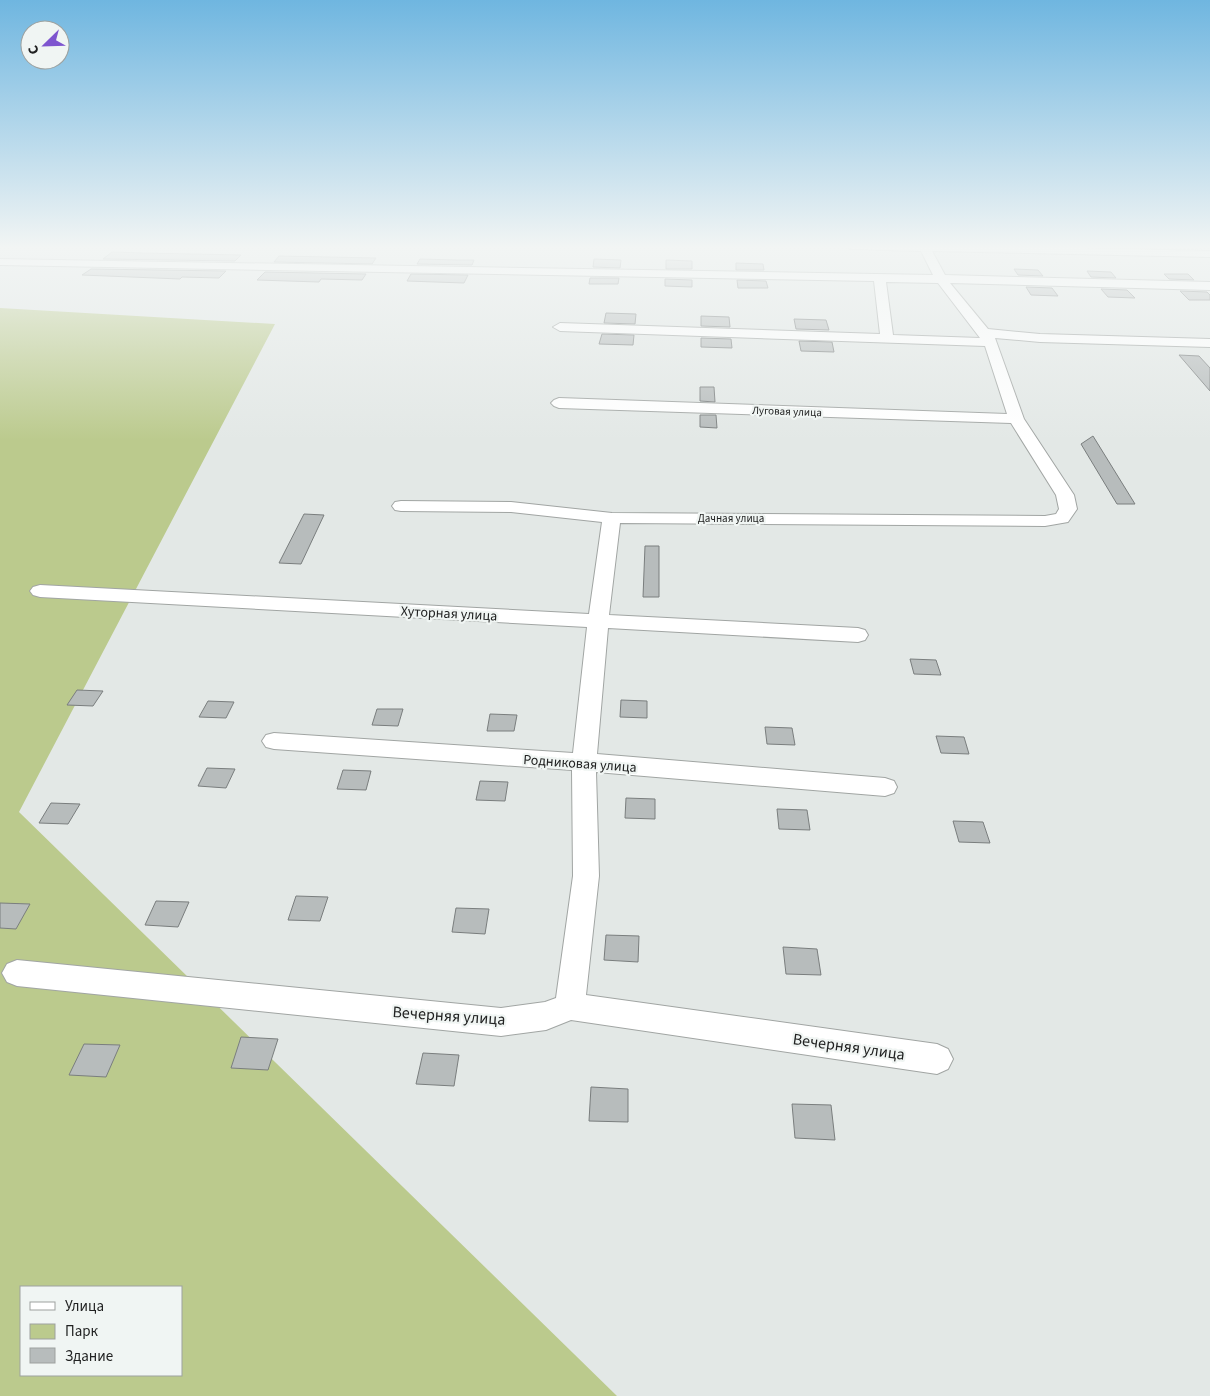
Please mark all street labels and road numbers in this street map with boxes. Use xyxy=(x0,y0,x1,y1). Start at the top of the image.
street label: Луговая улица xyxy=(752,403,822,420)
street label: Дачная улица xyxy=(698,511,764,526)
street label: Хуторная улица xyxy=(400,601,498,627)
street label: Родниковая улица xyxy=(523,750,637,778)
street label: Вечерняя улица xyxy=(392,1001,506,1031)
street label: Вечерняя улица xyxy=(791,1028,906,1066)

